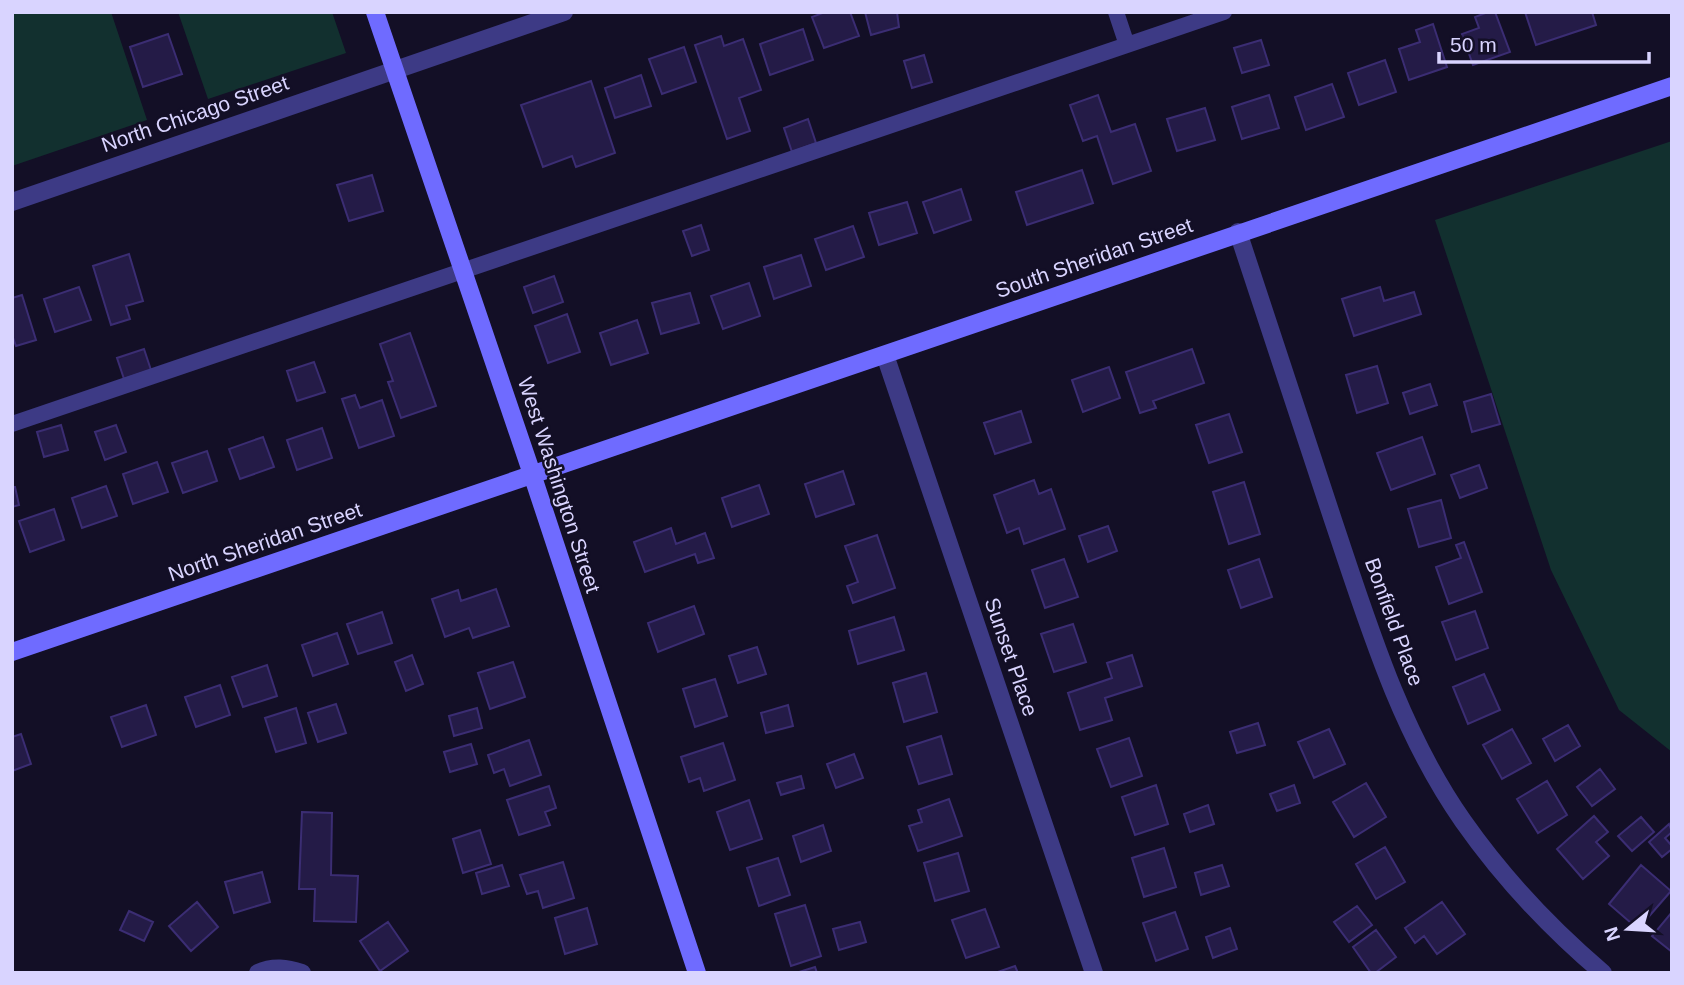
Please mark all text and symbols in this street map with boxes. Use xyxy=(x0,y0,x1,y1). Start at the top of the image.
scale bar xyxy=(1439,21,1649,65)
text: 50 m xyxy=(1450,33,1497,56)
street label: North Chicago Street xyxy=(98,71,291,156)
street label: South Sheridan Street xyxy=(992,213,1195,302)
street label: West Washington Street xyxy=(514,374,605,596)
street label: North Sheridan Street xyxy=(165,498,365,585)
street label: Bonfield Place xyxy=(1361,555,1428,689)
street label: Sunset Place xyxy=(980,595,1042,719)
north arrow xyxy=(1593,894,1663,964)
text: N xyxy=(1600,924,1624,944)

